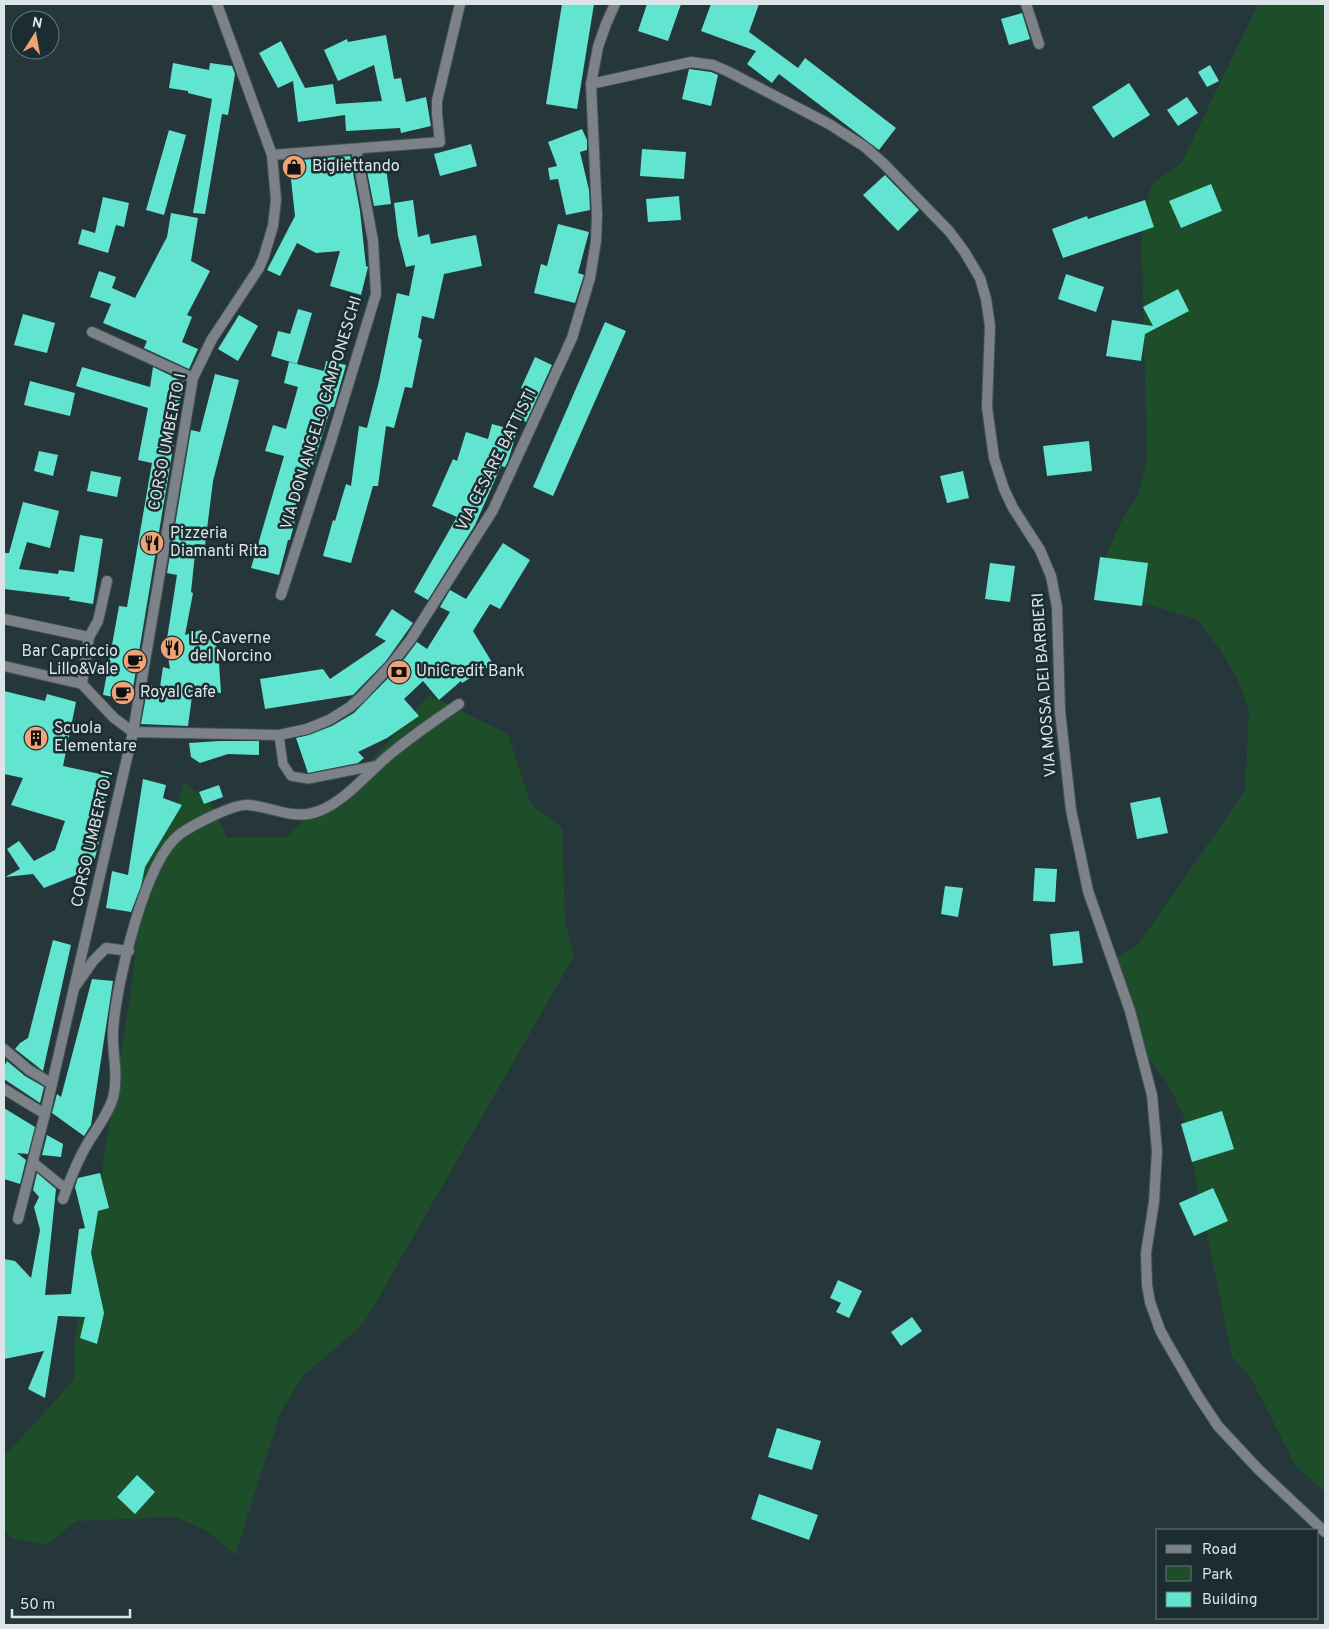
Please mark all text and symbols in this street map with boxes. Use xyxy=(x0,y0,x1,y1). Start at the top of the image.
north arrow xyxy=(10,10,60,60)
text: N xyxy=(31,14,44,33)
shop icon: Bigliettando xyxy=(281,154,307,180)
place label: Bigliettando xyxy=(312,157,400,177)
street label: VIA DON ANGELO CAMPONESCHI xyxy=(277,294,367,532)
street label: CORSO UMBERTO I xyxy=(145,372,191,512)
street label: VIA CESARE BATTISTI xyxy=(452,385,542,535)
place label: Pizzeria Diamanti Rita xyxy=(170,524,267,562)
restaurant icon: Pizzeria Diamanti Rita xyxy=(139,530,165,556)
street label: VIA MOSSA DEI BARBIERI xyxy=(1029,592,1061,778)
place label: Le Caverne del Norcino xyxy=(190,629,272,667)
restaurant icon: Le Caverne del Norcino xyxy=(159,635,185,661)
place label: Bar Capriccio Lillo&Vale xyxy=(21,642,118,680)
cafe icon: Bar Capriccio Lillo&Vale xyxy=(122,648,148,674)
bank icon: UniCredit Bank xyxy=(386,659,412,685)
place label: UniCredit Bank xyxy=(416,662,525,682)
cafe icon: Royal Cafe xyxy=(110,680,136,706)
place label: Royal Cafe xyxy=(140,683,216,703)
place label: Scuola Elementare xyxy=(54,719,137,757)
building icon: Scuola Elementare xyxy=(23,725,49,751)
street label: CORSO UMBERTO I xyxy=(68,769,118,909)
legend xyxy=(1156,1529,1319,1619)
text: Road xyxy=(1202,1541,1237,1560)
text: Park xyxy=(1202,1566,1233,1585)
scale bar xyxy=(12,1586,130,1618)
text: Building xyxy=(1202,1591,1257,1610)
text: 50 m xyxy=(20,1596,55,1615)

